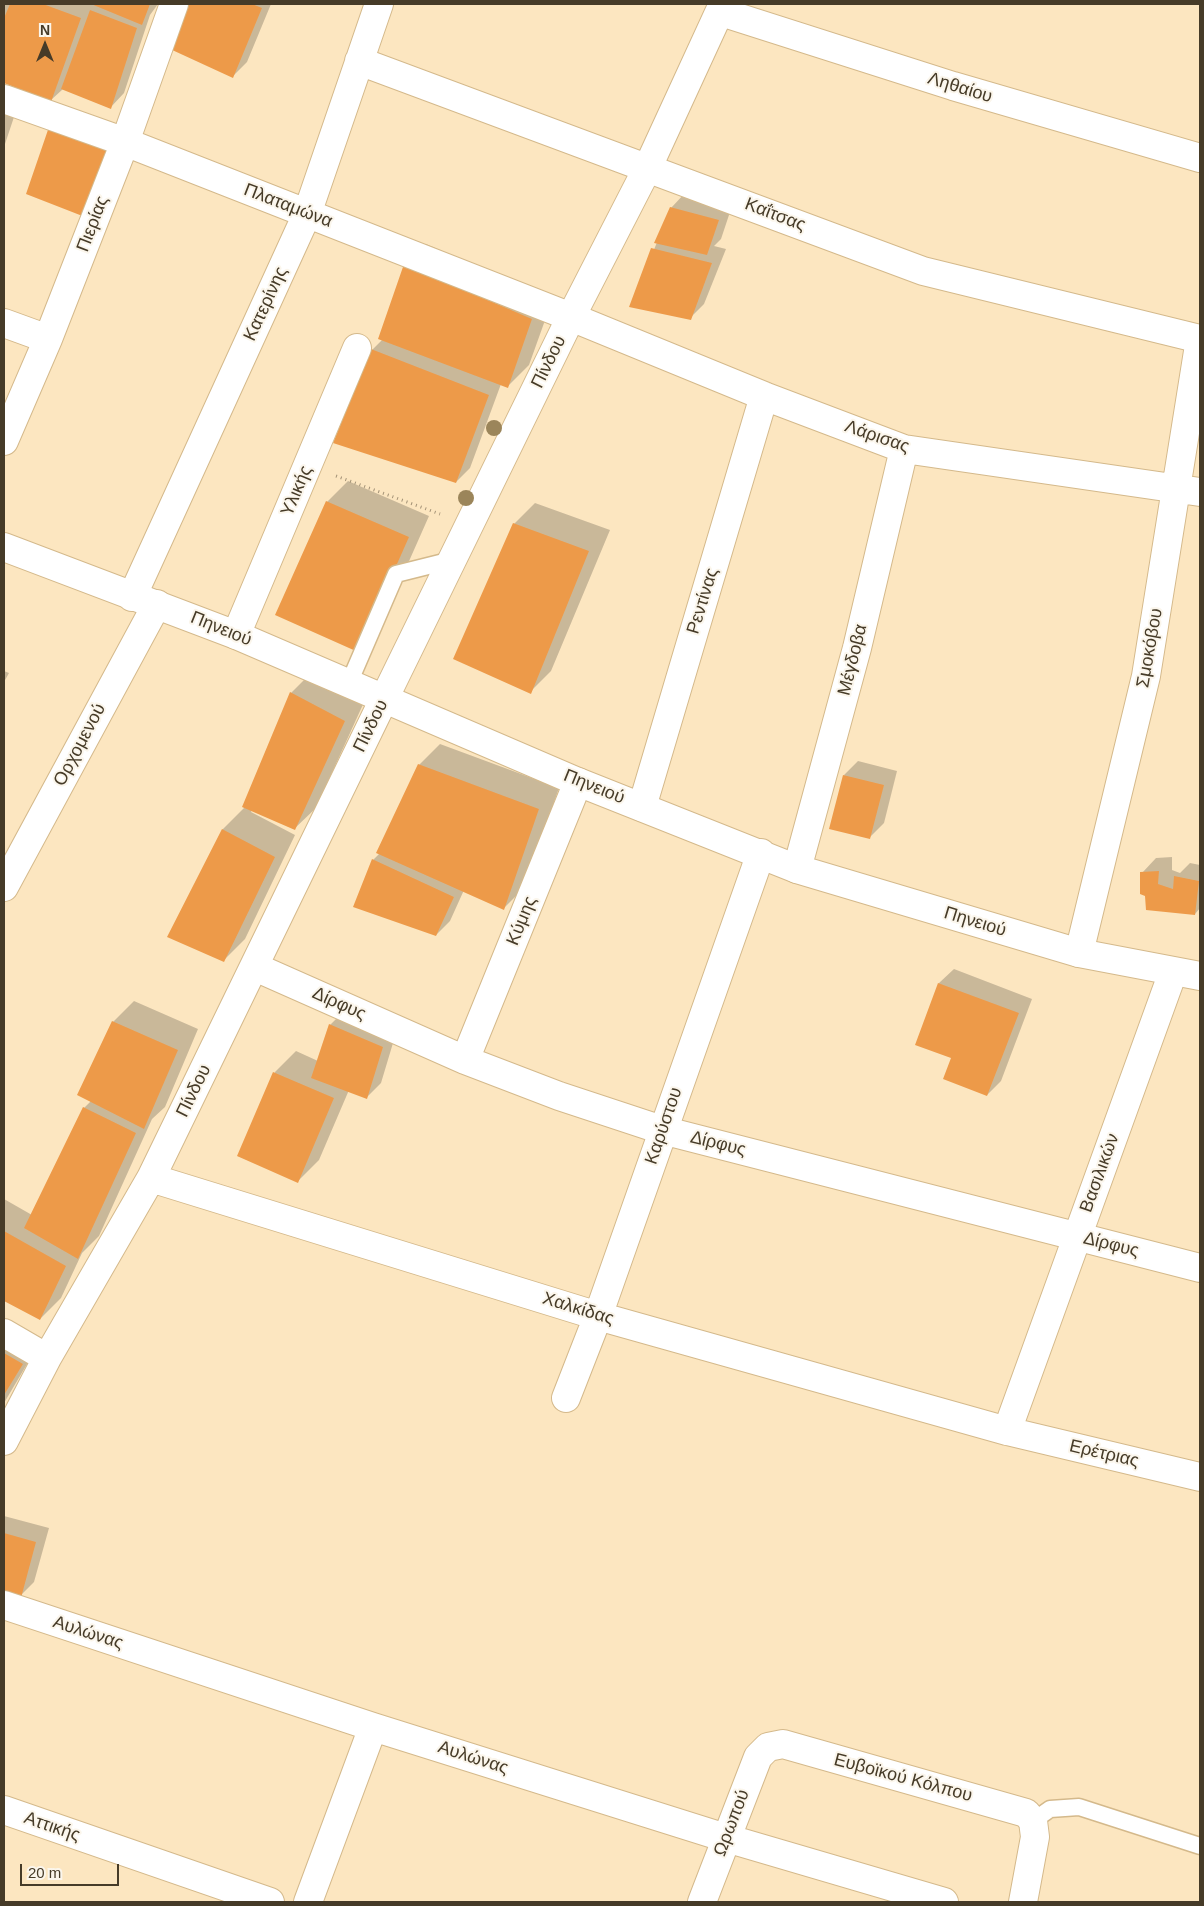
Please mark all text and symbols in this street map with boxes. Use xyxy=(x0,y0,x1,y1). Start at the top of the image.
north arrow xyxy=(20,20,70,70)
text: N xyxy=(40,22,50,38)
street label: Ληθαίου xyxy=(925,68,995,108)
street label: Πλαταμώνα xyxy=(241,179,335,233)
street label: Πιερίας xyxy=(72,193,114,255)
street label: Καΐτσας xyxy=(742,194,808,236)
street label: Κατερίνης xyxy=(239,264,293,344)
street label: Πίνδου xyxy=(527,332,571,392)
street label: Λάρισας xyxy=(842,416,912,458)
street label: Υλικής xyxy=(277,463,317,519)
street label: Ρεντίνας xyxy=(683,565,723,637)
street label: Σμοκόβου xyxy=(1132,606,1168,690)
street label: Πηνειού xyxy=(187,607,255,651)
street label: Μέγδοβα xyxy=(834,622,872,698)
street label: Πίνδου xyxy=(349,696,393,756)
street label: Ορχομενού xyxy=(49,700,111,790)
street label: Πηνειού xyxy=(560,765,628,809)
street label: Κύμης xyxy=(502,893,542,949)
street label: Πηνειού xyxy=(941,902,1009,942)
street label: Δίρφυς xyxy=(309,983,369,1025)
street label: Πίνδου xyxy=(172,1061,216,1121)
street label: Καρύστου xyxy=(641,1085,687,1167)
street label: Δίρφυς xyxy=(688,1127,748,1161)
street label: Βασιλικών xyxy=(1076,1131,1124,1215)
street label: Δίρφυς xyxy=(1081,1228,1141,1262)
street label: Χαλκίδας xyxy=(540,1288,616,1330)
street label: Ερέτριας xyxy=(1067,1436,1141,1472)
street label: Αυλώνας xyxy=(50,1611,126,1655)
street label: Αυλώνας xyxy=(435,1736,511,1780)
street label: Ευβοϊκού Κόλπου xyxy=(831,1749,975,1807)
street label: Ωρωπού xyxy=(709,1787,755,1859)
street label: Αττικής xyxy=(21,1807,83,1847)
scale bar xyxy=(22,1854,121,1886)
text: 20 m xyxy=(28,1864,61,1881)

